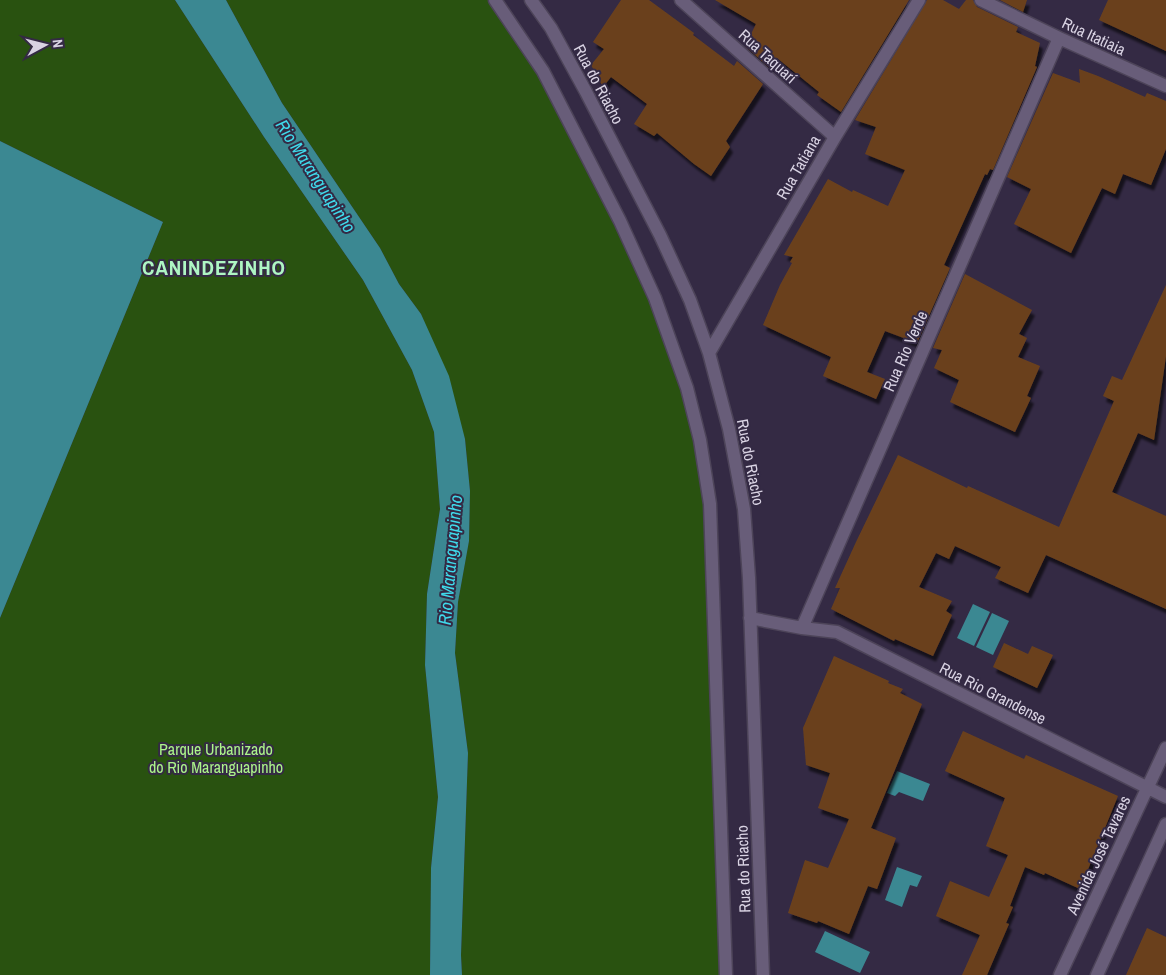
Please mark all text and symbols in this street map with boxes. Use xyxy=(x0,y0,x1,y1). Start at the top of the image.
street label: Rua Itatiaia xyxy=(1059,12,1130,61)
north arrow xyxy=(20,20,70,70)
street label: Rua Taquarí xyxy=(734,24,802,88)
text: N xyxy=(48,38,67,49)
street label: Rua do Riacho xyxy=(569,40,629,128)
water label: Rio Maranguapinho xyxy=(270,114,362,238)
street label: Rua Tatiana xyxy=(771,130,826,203)
district label: CANINDEZINHO xyxy=(142,253,286,282)
street label: Rua Rio Verde xyxy=(877,307,933,395)
street label: Rua do Riacho xyxy=(732,417,770,507)
water label: Rio Maranguapinho xyxy=(432,494,468,626)
street label: Rua Rio Grandense xyxy=(936,657,1050,729)
park label: Parque Urbanizado do Rio Maranguapinho xyxy=(149,738,283,778)
street label: Avenida José Tavares xyxy=(1060,792,1135,919)
street label: Rua do Riacho xyxy=(730,825,756,913)

